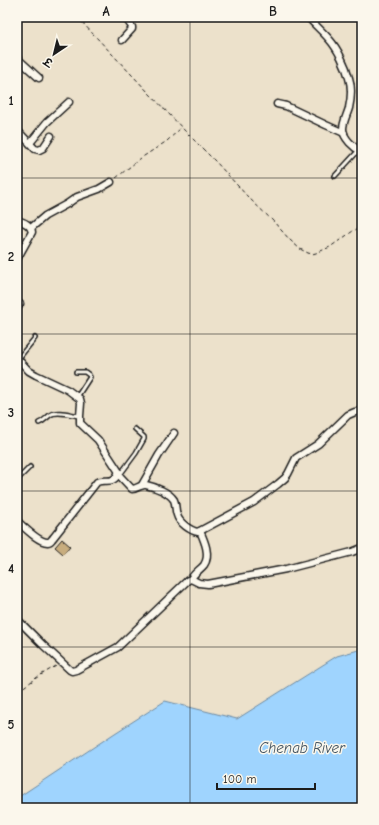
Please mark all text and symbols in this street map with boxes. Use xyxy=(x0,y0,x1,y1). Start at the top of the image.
text: A xyxy=(102,4,110,19)
text: B xyxy=(269,4,277,19)
north arrow xyxy=(34,34,74,74)
text: उ xyxy=(40,53,56,70)
text: 1 xyxy=(8,93,14,108)
text: 2 xyxy=(8,249,14,264)
text: 3 xyxy=(8,405,14,420)
text: 4 xyxy=(8,561,14,576)
text: 5 xyxy=(8,717,15,732)
water label: Chenab River xyxy=(259,739,346,757)
scale bar xyxy=(217,765,315,791)
text: 100 m xyxy=(223,772,256,786)

